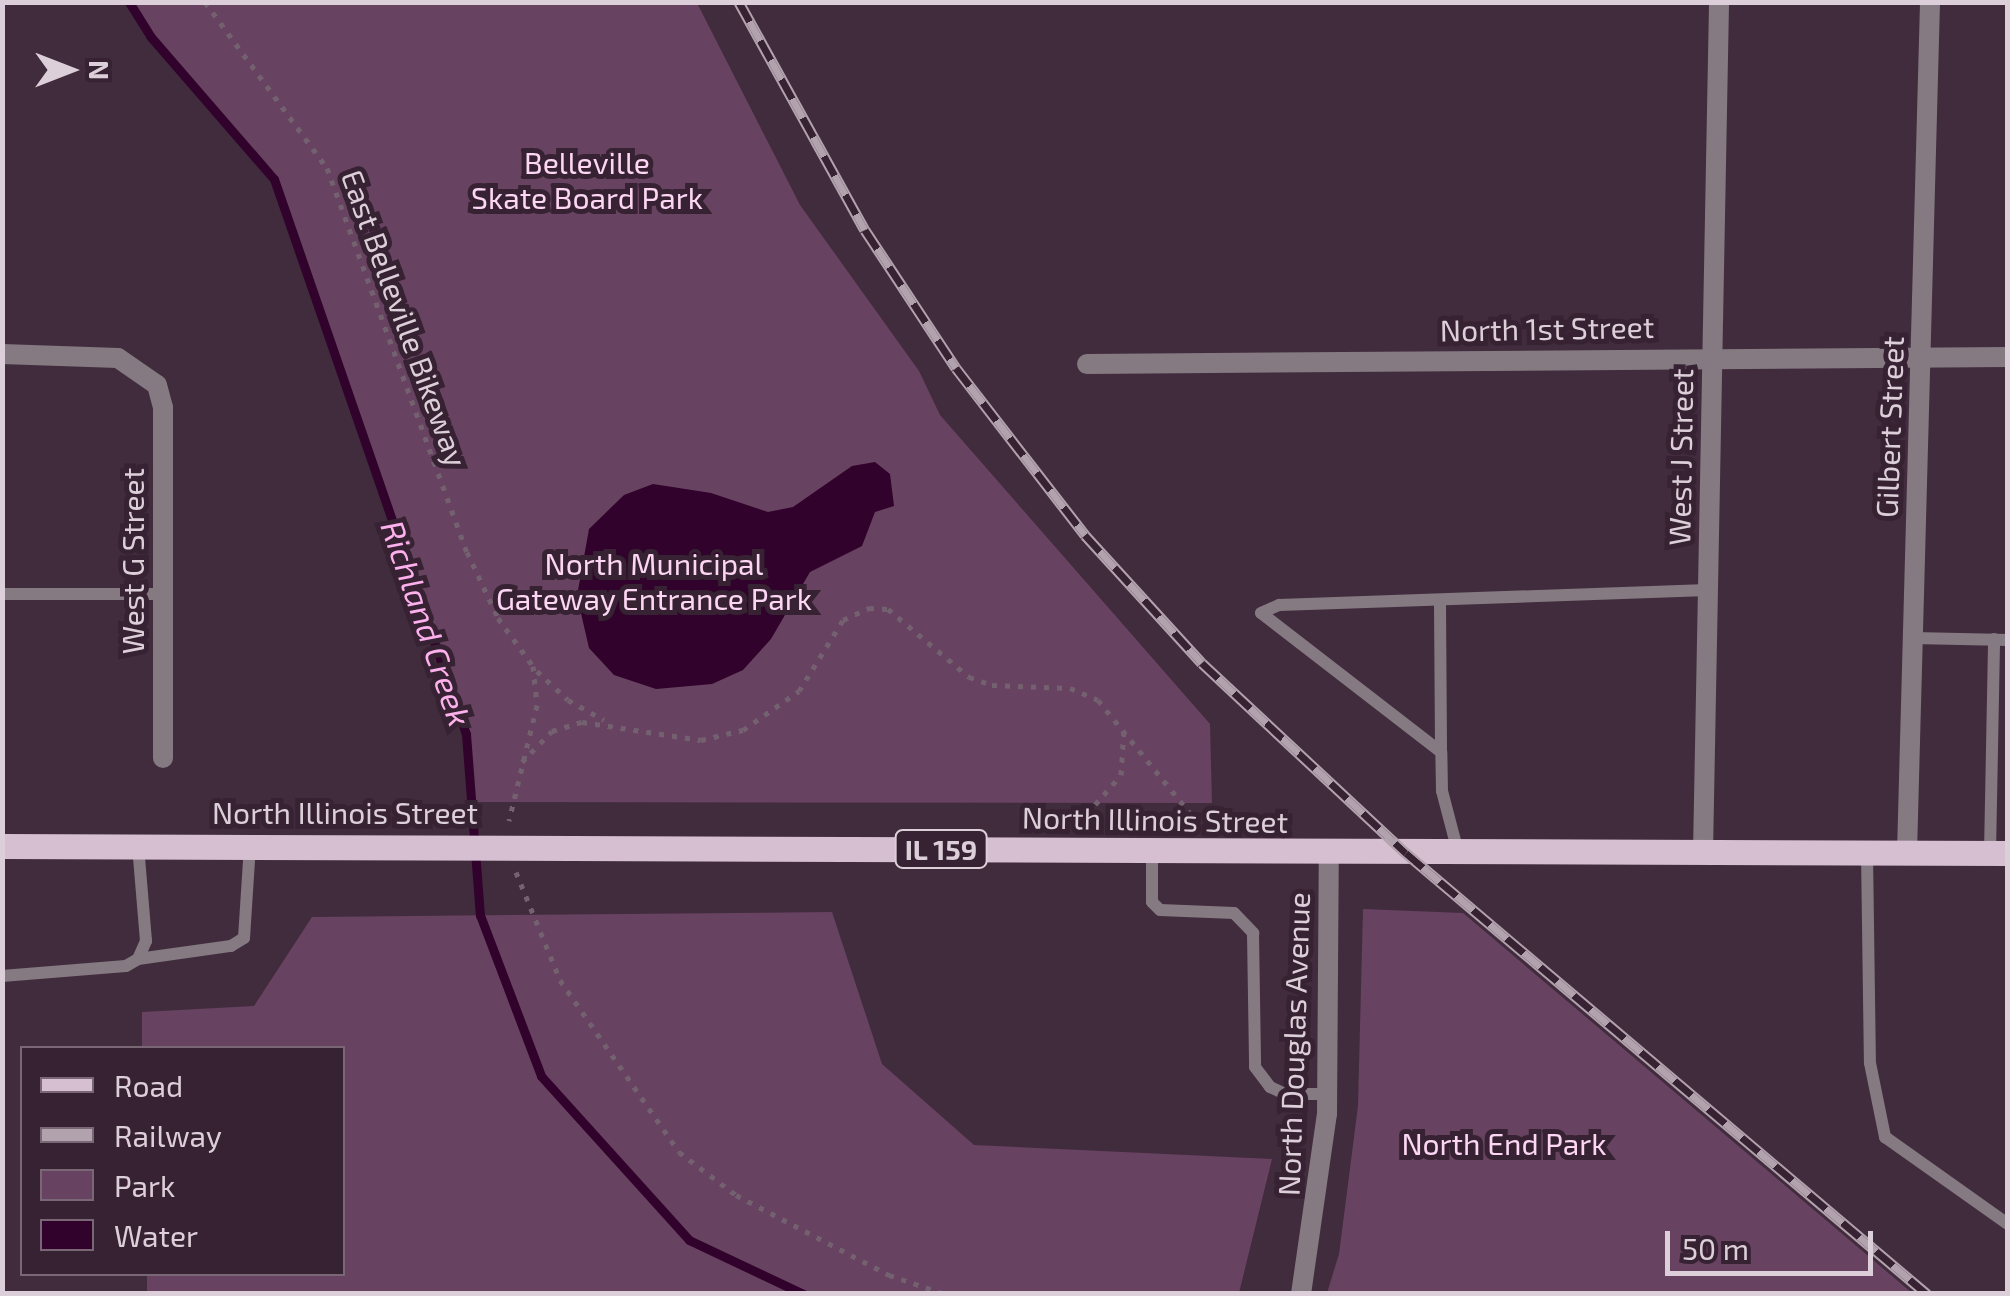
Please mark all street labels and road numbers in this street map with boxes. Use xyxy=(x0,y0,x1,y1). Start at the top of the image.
street label: East Belleville Bikeway xyxy=(335,165,475,471)
street label: North 1st Street xyxy=(1439,308,1655,348)
street label: Gilbert Street xyxy=(1868,335,1910,519)
street label: West J Street xyxy=(1660,368,1700,546)
street label: West G Street xyxy=(114,468,150,654)
street label: North Illinois Street xyxy=(212,794,478,830)
street label: North Illinois Street xyxy=(1022,799,1288,839)
road number: IL 159 xyxy=(894,826,988,872)
street label: North Douglas Avenue xyxy=(1270,891,1316,1197)

